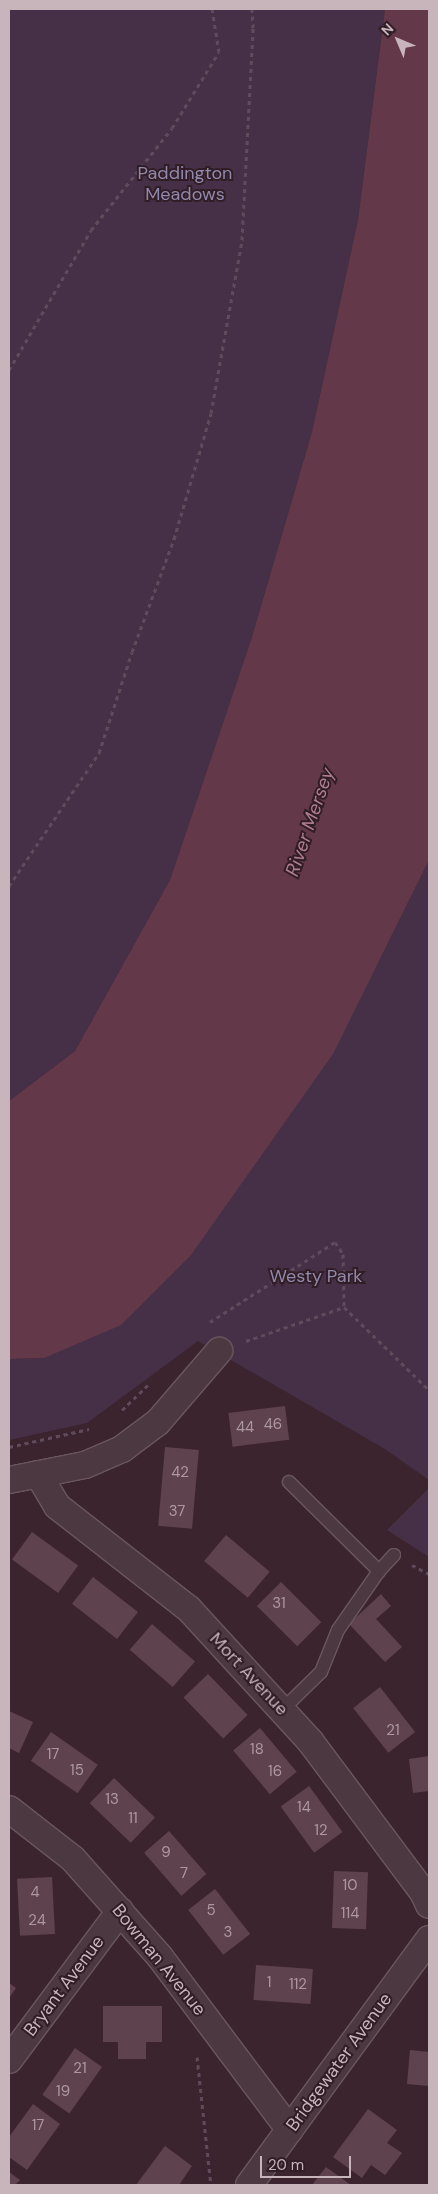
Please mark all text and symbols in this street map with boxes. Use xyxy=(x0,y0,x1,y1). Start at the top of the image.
north arrow xyxy=(373,15,423,65)
text: N xyxy=(377,19,397,39)
park label: Paddington Meadows xyxy=(138,163,232,205)
water label: River Mersey xyxy=(281,765,339,879)
park label: Westy Park xyxy=(270,1265,362,1287)
house number: 46 xyxy=(264,1416,282,1434)
house number: 44 xyxy=(236,1419,254,1437)
house number: 42 xyxy=(171,1464,189,1482)
house number: 37 xyxy=(169,1503,185,1521)
house number: 31 xyxy=(272,1595,286,1613)
street label: Mort Avenue xyxy=(205,1628,293,1720)
house number: 21 xyxy=(386,1722,400,1740)
house number: 18 xyxy=(250,1741,264,1759)
house number: 17 xyxy=(47,1746,59,1764)
house number: 15 xyxy=(70,1762,84,1780)
house number: 16 xyxy=(268,1763,282,1781)
house number: 13 xyxy=(105,1791,119,1809)
house number: 14 xyxy=(297,1799,311,1817)
house number: 11 xyxy=(128,1810,138,1828)
house number: 12 xyxy=(314,1822,328,1840)
house number: 9 xyxy=(161,1844,171,1862)
house number: 7 xyxy=(180,1865,188,1883)
house number: 10 xyxy=(343,1877,357,1895)
house number: 4 xyxy=(30,1884,40,1902)
street label: Bowman Avenue xyxy=(107,1900,211,2020)
house number: 5 xyxy=(206,1902,216,1920)
house number: 114 xyxy=(341,1905,359,1923)
house number: 24 xyxy=(28,1912,46,1930)
house number: 3 xyxy=(224,1924,232,1942)
street label: Bryant Avenue xyxy=(19,1932,109,2040)
house number: 1 xyxy=(267,1974,271,1992)
house number: 112 xyxy=(289,1976,307,1994)
street label: Bridgewater Avenue xyxy=(282,1989,396,2135)
house number: 21 xyxy=(73,2060,87,2078)
house number: 19 xyxy=(56,2083,70,2101)
house number: 17 xyxy=(32,2117,44,2135)
scale bar xyxy=(263,2146,354,2178)
text: 20 m xyxy=(268,2155,304,2175)

